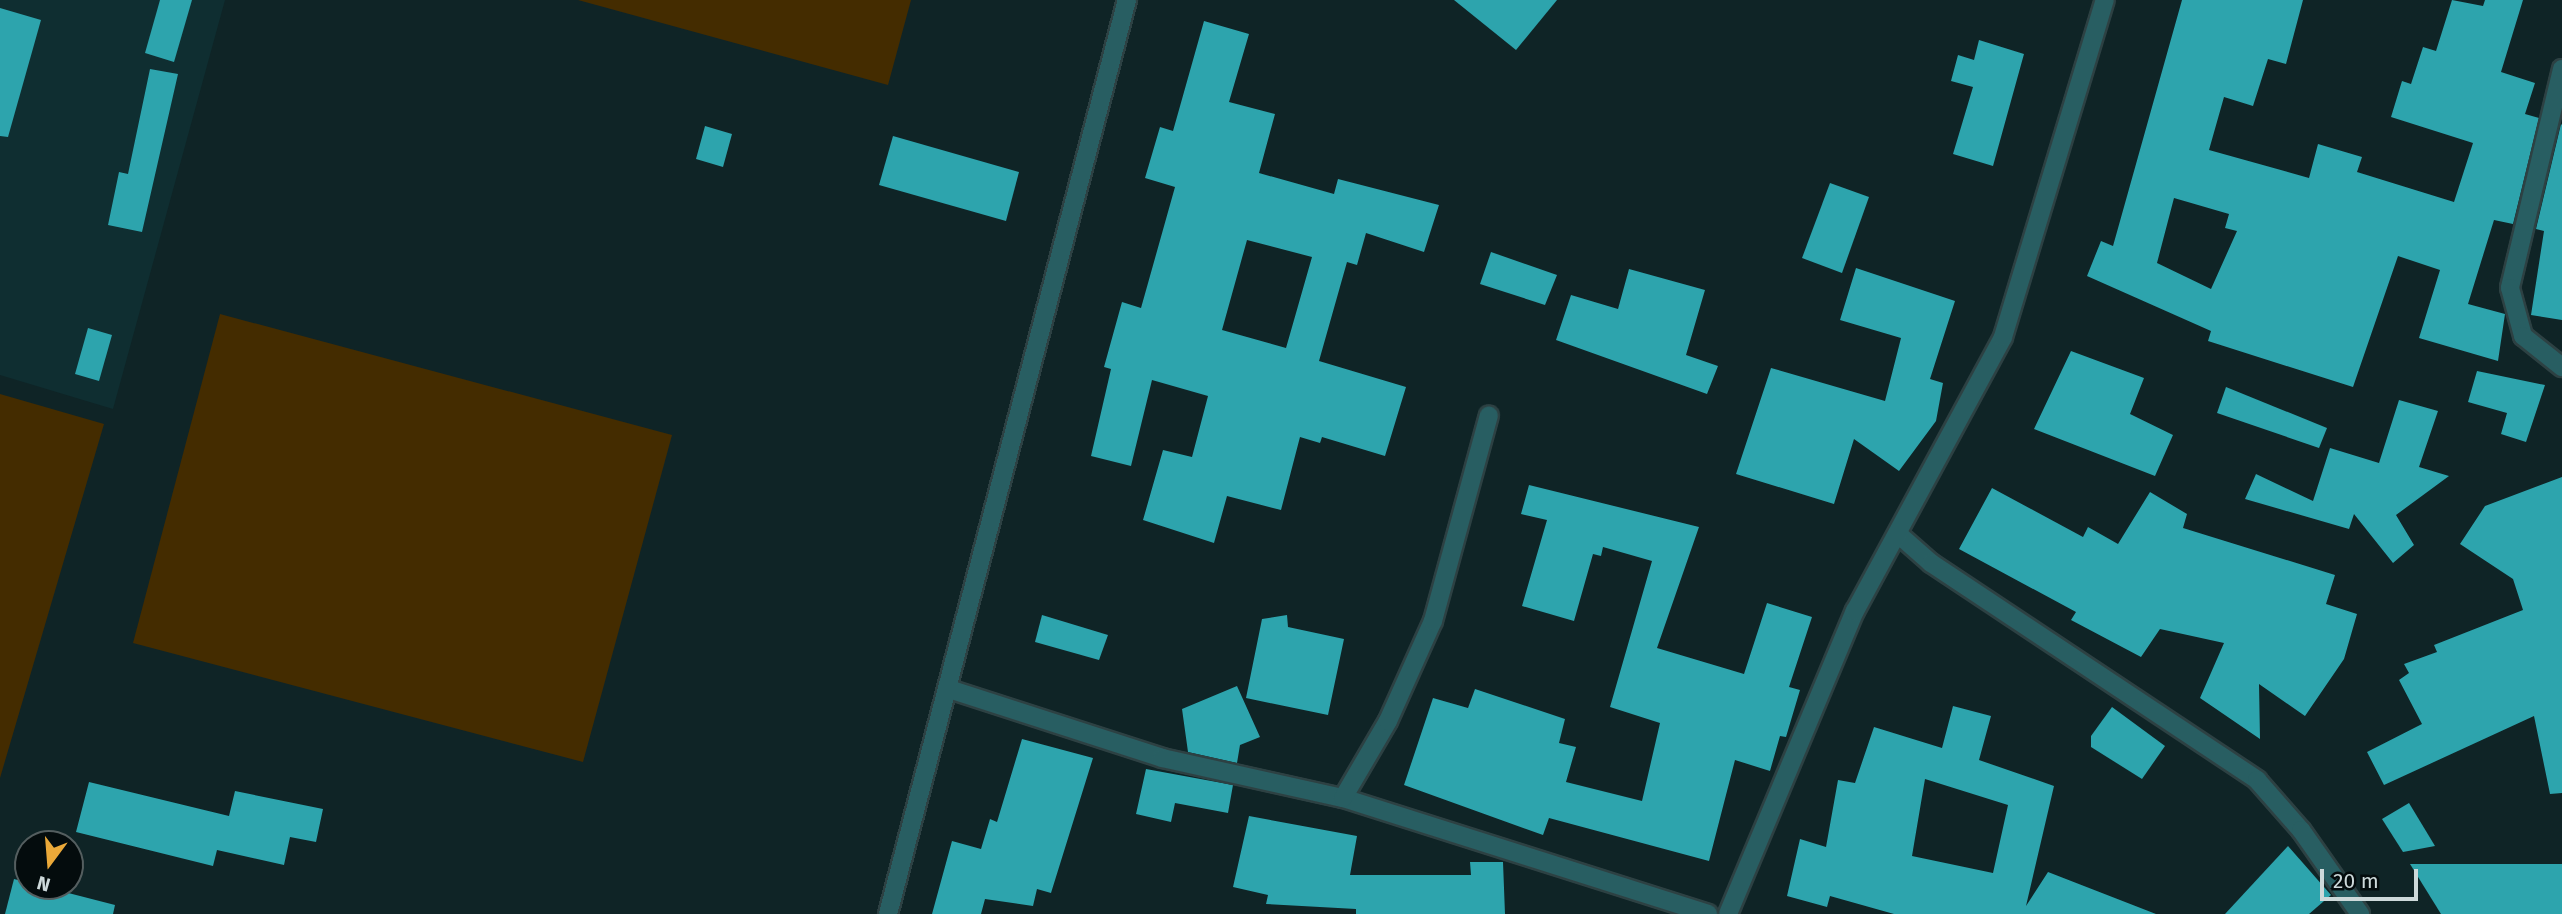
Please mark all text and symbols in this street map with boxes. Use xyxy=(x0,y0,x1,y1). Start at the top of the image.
north arrow xyxy=(14,830,84,900)
scale bar xyxy=(2324,855,2422,899)
text: 20 m xyxy=(2333,868,2379,894)
text: N xyxy=(34,871,53,897)

